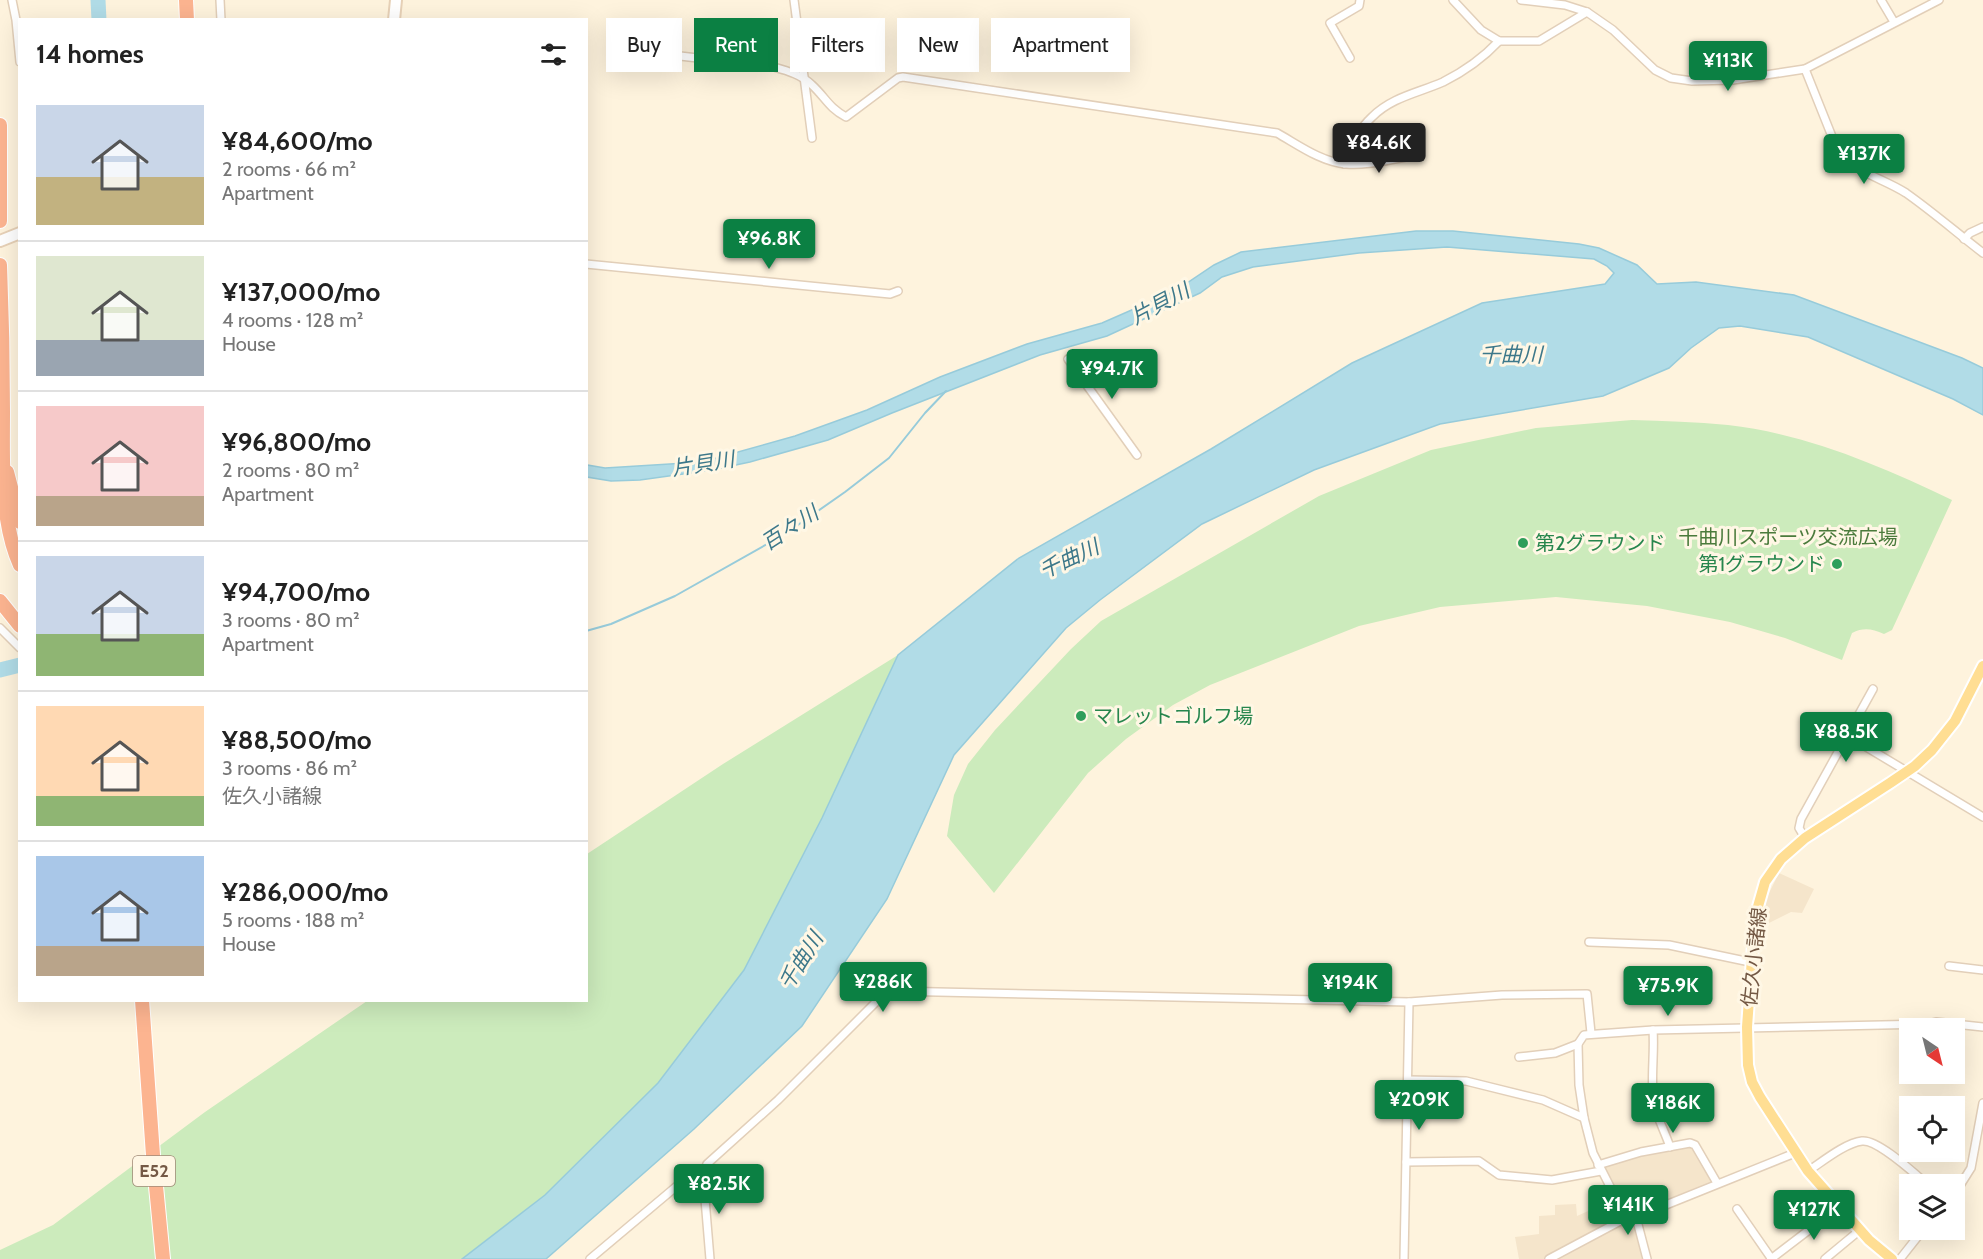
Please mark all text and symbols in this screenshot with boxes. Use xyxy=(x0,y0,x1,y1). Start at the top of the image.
chip: Buy xyxy=(606,18,682,72)
chip: Rent xyxy=(694,18,778,72)
chip: Filters xyxy=(790,18,885,72)
chip: New xyxy=(897,18,979,72)
chip: Apartment xyxy=(991,18,1130,72)
text: 14 homes xyxy=(36,38,144,70)
icon: filters xyxy=(537,38,570,71)
pin: ¥113K xyxy=(1686,41,1770,92)
text: ¥113K xyxy=(1703,48,1753,72)
pin: ¥84.6K xyxy=(1330,123,1428,174)
text: ¥84,600/mo xyxy=(222,125,373,157)
icon: home xyxy=(84,129,156,201)
text: ¥84.6K xyxy=(1347,130,1411,154)
pin: ¥137K xyxy=(1822,134,1906,185)
text: ¥137K xyxy=(1838,141,1890,165)
text: 2 rooms · 66 m² xyxy=(222,157,356,181)
text: Apartment xyxy=(222,181,314,205)
pin: ¥96.8K xyxy=(720,219,818,270)
text: ¥96.8K xyxy=(737,226,801,250)
text: ¥137,000/mo xyxy=(222,276,380,308)
water label: 片貝川 xyxy=(1126,277,1195,329)
icon: home xyxy=(84,280,156,352)
text: 4 rooms · 128 m² xyxy=(222,308,364,332)
text: House xyxy=(222,332,276,356)
water label: 千曲川 xyxy=(1480,342,1544,367)
pin: ¥94.7K xyxy=(1063,349,1161,400)
text: ¥94.7K xyxy=(1081,356,1143,380)
text: ¥96,800/mo xyxy=(222,426,371,458)
icon: home xyxy=(84,430,156,502)
water label: 片貝川 xyxy=(670,446,738,481)
text: 2 rooms · 80 m² xyxy=(222,458,359,482)
text: Apartment xyxy=(222,482,314,506)
water label: 百々川 xyxy=(757,499,825,555)
park label: 千曲川スポーツ交流広場 xyxy=(1678,525,1898,549)
place label: 第2グラウンド xyxy=(1535,531,1665,555)
water label: 千曲川 xyxy=(1035,533,1104,583)
marker: 第2グラウンド xyxy=(1516,536,1530,550)
place label: 第1グラウンド xyxy=(1698,552,1825,576)
marker: 第1グラウンド xyxy=(1830,557,1844,571)
text: ¥94,700/mo xyxy=(222,576,370,608)
icon: home xyxy=(84,580,156,652)
text: 3 rooms · 80 m² xyxy=(222,608,360,632)
text: Apartment xyxy=(222,632,314,656)
place label: マレットゴルフ場 xyxy=(1093,704,1253,728)
marker: マレットゴルフ場 xyxy=(1074,709,1088,723)
pin: ¥88.5K xyxy=(1797,712,1895,763)
text: ¥88.5K xyxy=(1814,719,1878,743)
text: ¥88,500/mo xyxy=(222,724,372,756)
icon: home xyxy=(84,730,156,802)
text: 3 rooms · 86 m² xyxy=(222,756,357,780)
text: 佐久小諸線 xyxy=(222,784,322,808)
text: ¥286,000/mo xyxy=(222,876,388,908)
icon: home xyxy=(84,880,156,952)
street label: 佐久小諸線 xyxy=(1737,906,1771,1008)
text: 5 rooms · 188 m² xyxy=(222,908,364,932)
water label: 千曲川 xyxy=(773,926,829,994)
text: House xyxy=(222,932,276,956)
pin: ¥286K xyxy=(841,962,925,1013)
pin: ¥194K xyxy=(1308,963,1392,1014)
pin: ¥75.9K xyxy=(1619,966,1717,1017)
text: ¥286K xyxy=(854,969,912,993)
text: ¥194K xyxy=(1322,970,1378,994)
text: ¥75.9K xyxy=(1638,973,1698,997)
north arrow xyxy=(1899,1018,1965,1084)
map controls xyxy=(1899,1018,1965,1240)
pin: ¥209K xyxy=(1377,1080,1461,1131)
pin: ¥186K xyxy=(1631,1083,1715,1134)
text: ¥209K xyxy=(1389,1087,1449,1111)
text: ¥186K xyxy=(1645,1090,1701,1114)
button: locate xyxy=(1899,1096,1965,1162)
road number: E52 xyxy=(133,1156,175,1186)
pin: ¥82.5K xyxy=(670,1164,768,1215)
text: ¥82.5K xyxy=(688,1171,750,1195)
button: layers xyxy=(1899,1174,1965,1240)
pin: ¥141K xyxy=(1586,1185,1670,1236)
pin: ¥127K xyxy=(1772,1190,1856,1241)
text: ¥141K xyxy=(1602,1192,1654,1216)
text: ¥127K xyxy=(1788,1197,1840,1221)

